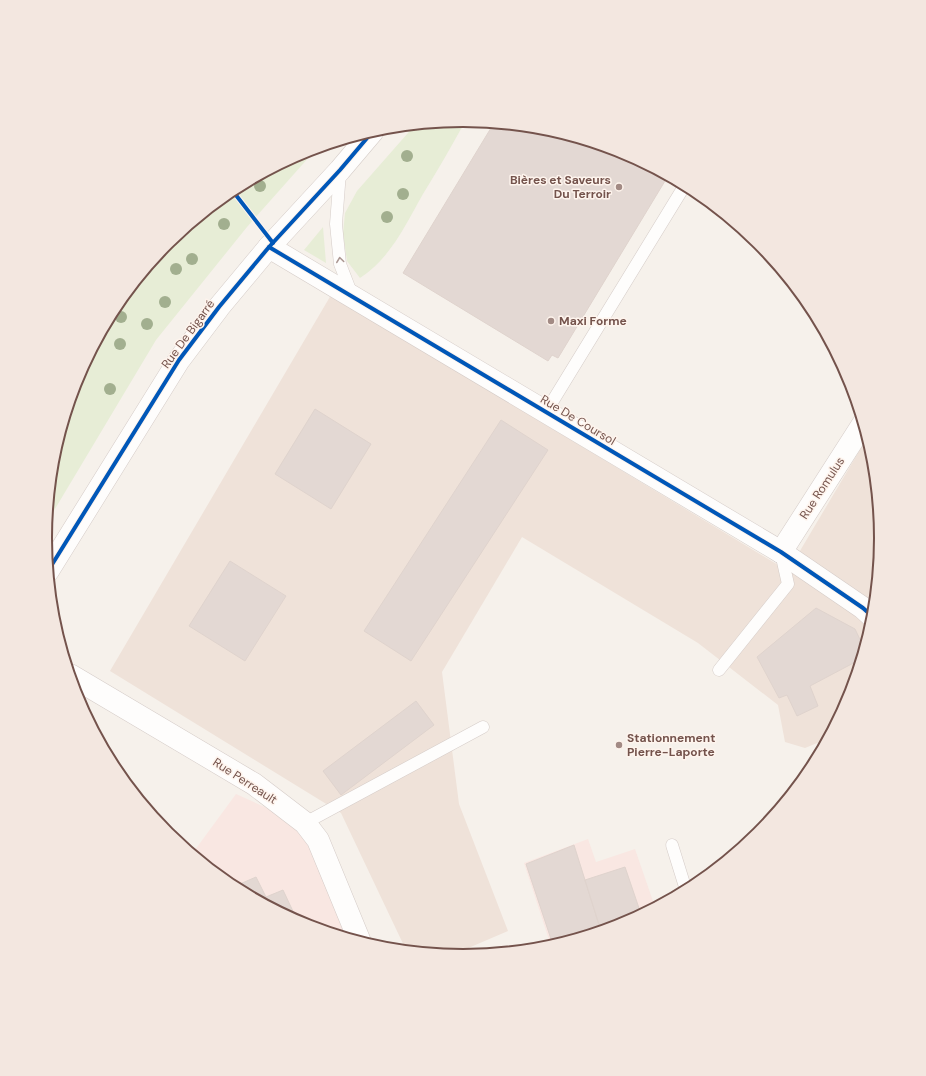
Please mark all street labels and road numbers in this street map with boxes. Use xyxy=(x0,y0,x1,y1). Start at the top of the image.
street label: Rue De Bigarré xyxy=(158,296,218,372)
street label: Rue De Coursol xyxy=(537,391,619,449)
street label: Rue Romulus xyxy=(796,454,848,522)
street label: Rue Perreault xyxy=(210,754,281,808)

